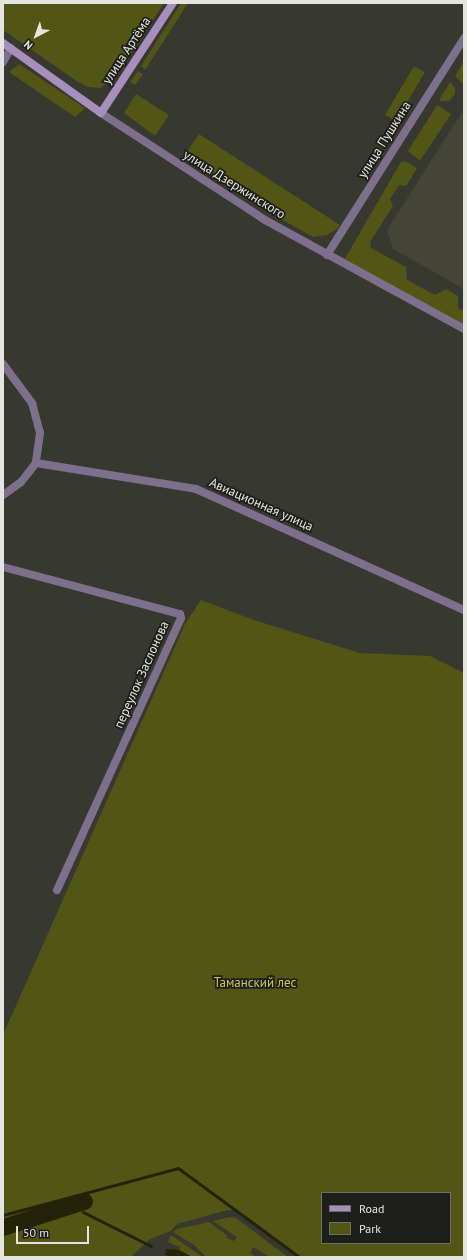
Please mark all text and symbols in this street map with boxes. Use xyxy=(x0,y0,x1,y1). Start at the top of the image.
street label: улица Артёма xyxy=(99,14,155,88)
north arrow xyxy=(16,16,56,56)
text: N xyxy=(21,37,35,53)
street label: улица Пушкина xyxy=(355,99,415,181)
street label: улица Дзержинского xyxy=(180,147,288,223)
street label: Авиационная улица xyxy=(207,475,315,535)
street label: переулок Заслонова xyxy=(111,619,173,731)
park label: Таманский лес xyxy=(214,975,296,991)
legend xyxy=(321,1192,451,1244)
text: Road xyxy=(359,1201,384,1216)
scale bar xyxy=(18,1218,91,1244)
text: Park xyxy=(359,1221,381,1236)
text: 50 m xyxy=(23,1225,49,1240)

